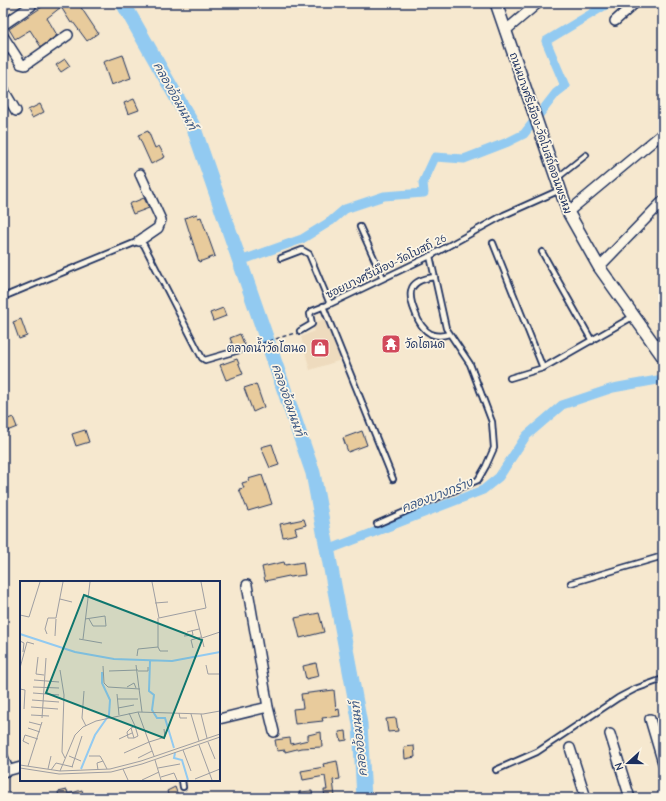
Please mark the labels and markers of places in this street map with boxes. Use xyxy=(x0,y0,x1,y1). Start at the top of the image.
temple icon: วัดโตนด xyxy=(380,333,402,355)
place label: วัดโตนด xyxy=(405,336,445,351)
place label: ตลาดน้ำวัดโตนด xyxy=(227,337,306,355)
shop icon: ตลาดน้ำวัดโตนด xyxy=(309,337,331,359)

